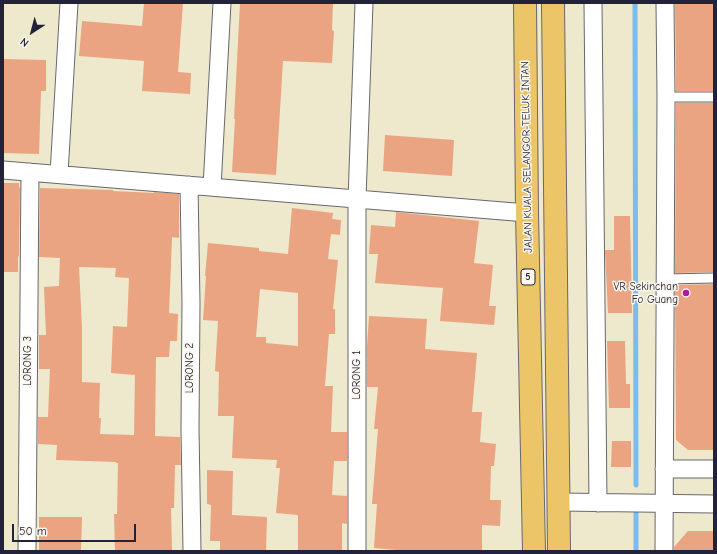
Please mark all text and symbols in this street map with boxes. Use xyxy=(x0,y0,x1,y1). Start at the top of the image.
north arrow xyxy=(12,12,52,52)
text: N xyxy=(18,35,31,49)
street label: JALAN KUALA SELANGOR-TELUK INTAN xyxy=(519,61,535,253)
road number: 5 xyxy=(521,269,535,285)
place label: VR Sekinchan Fo Guang xyxy=(613,280,678,306)
marker: VR Sekinchan Fo Guang xyxy=(681,288,691,298)
street label: LORONG 3 xyxy=(21,336,35,386)
street label: LORONG 2 xyxy=(183,343,197,393)
street label: LORONG 1 xyxy=(350,350,364,400)
scale bar xyxy=(14,516,138,542)
text: 50 m xyxy=(19,524,47,538)

